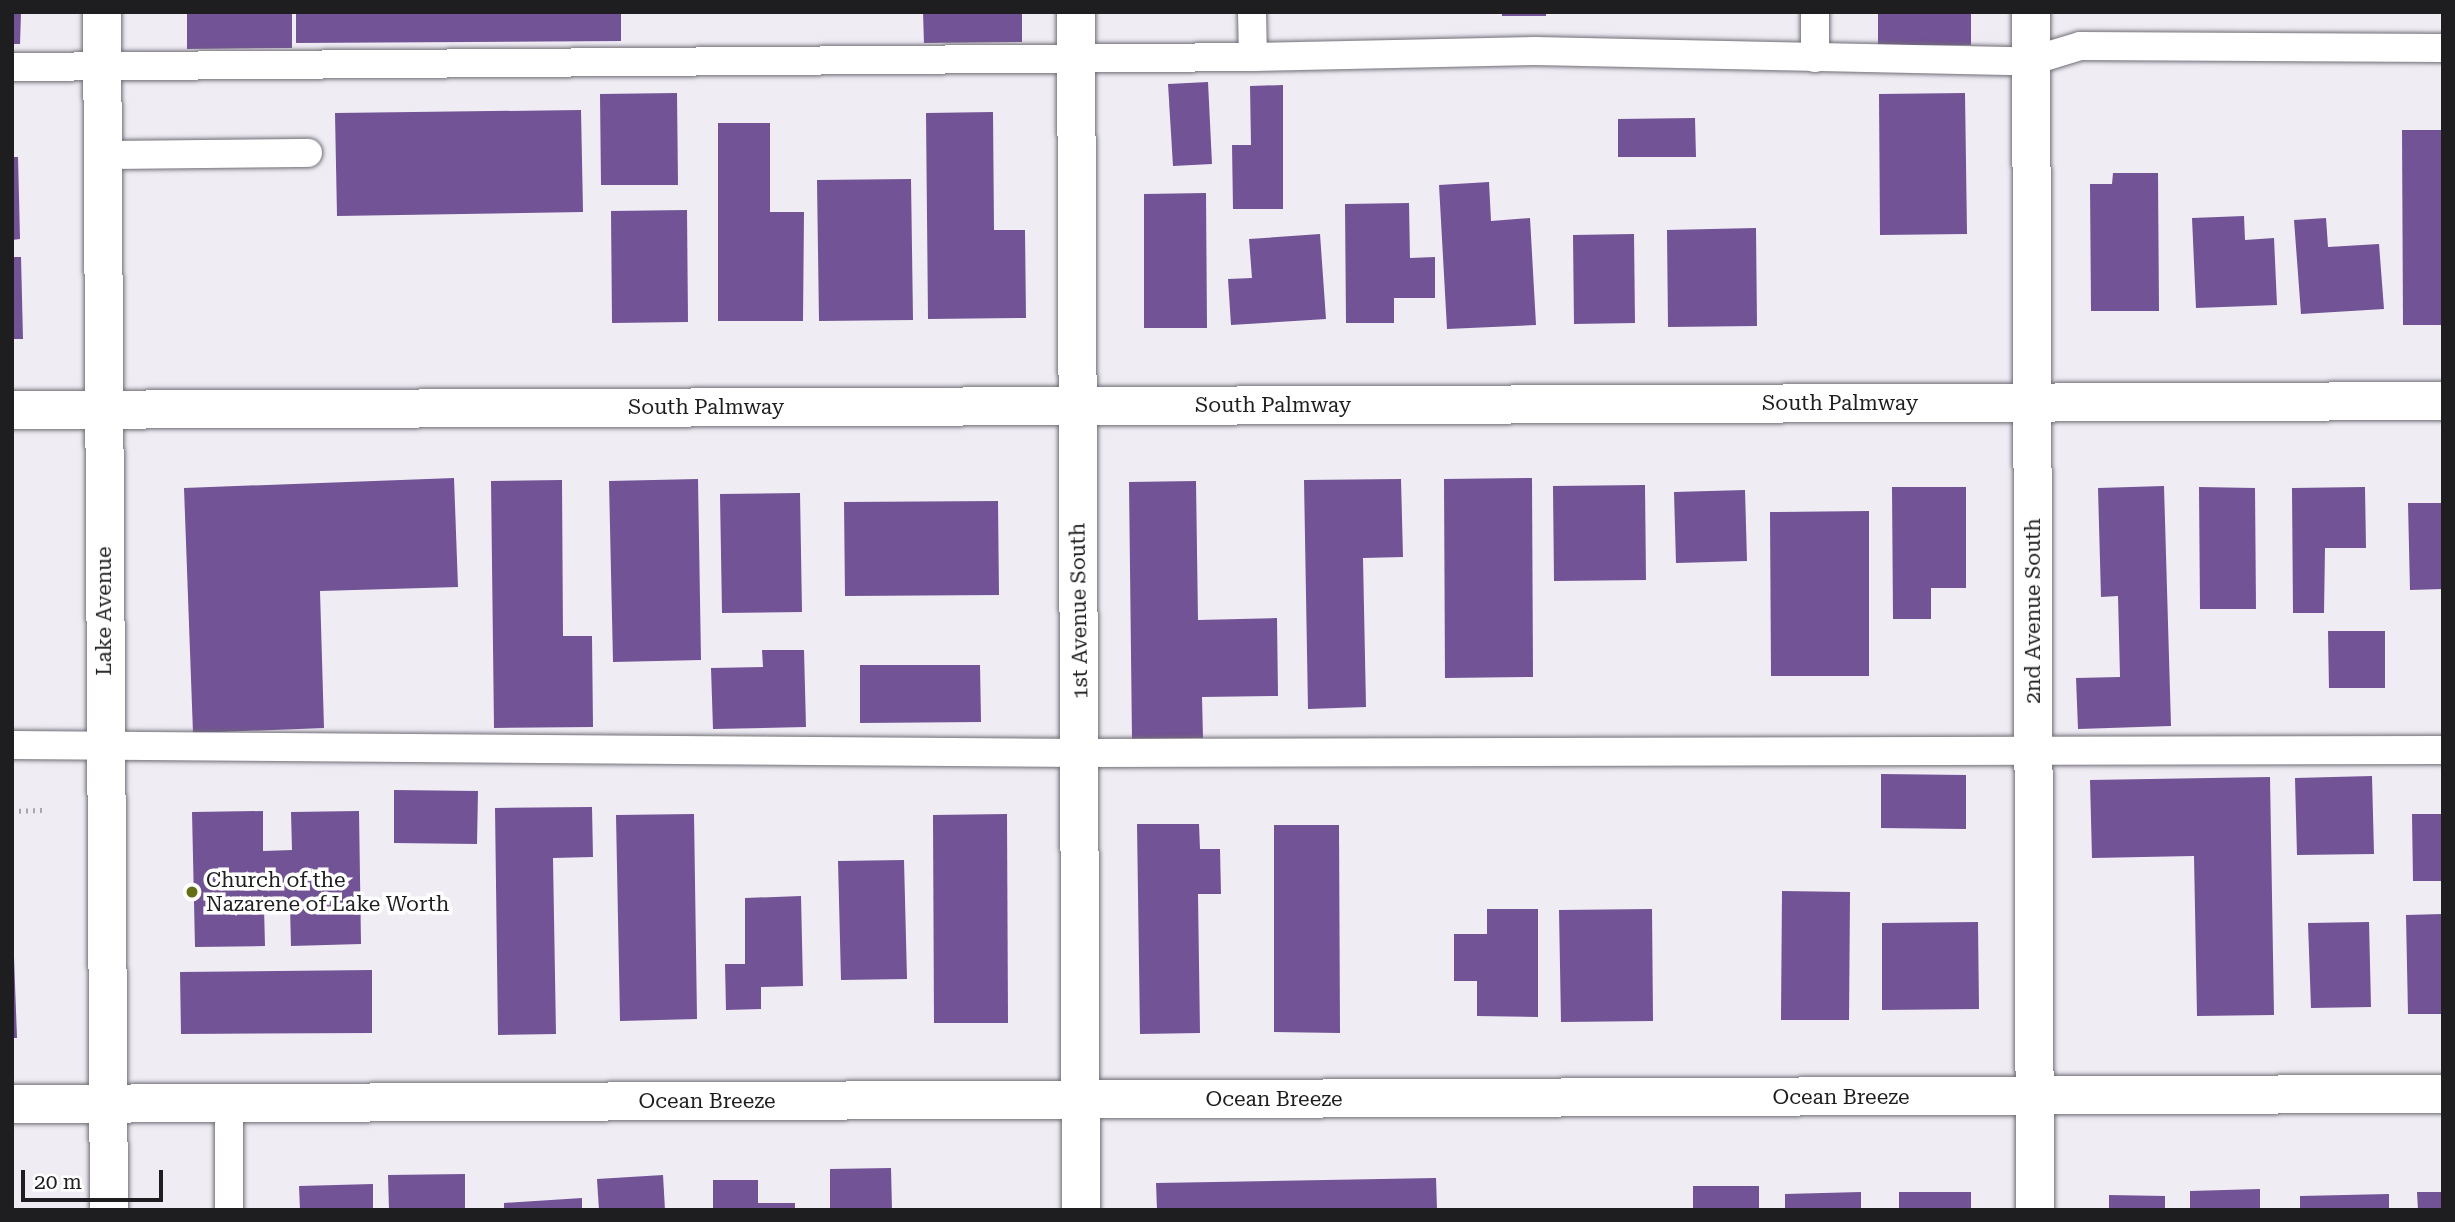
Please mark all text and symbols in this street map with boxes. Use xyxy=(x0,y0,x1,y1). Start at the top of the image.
street label: South Palmway xyxy=(1762,390,1918,416)
street label: South Palmway xyxy=(1195,392,1351,418)
street label: South Palmway xyxy=(628,394,784,420)
street label: 2nd Avenue South xyxy=(2020,518,2046,704)
street label: 1st Avenue South xyxy=(1065,523,1093,699)
street label: Lake Avenue xyxy=(91,546,117,676)
place label: Church of the Nazarene of Lake Worth xyxy=(206,867,449,917)
marker: Church of the Nazarene of Lake Worth xyxy=(184,884,200,900)
street label: Ocean Breeze xyxy=(1772,1084,1910,1110)
street label: Ocean Breeze xyxy=(1205,1086,1343,1112)
street label: Ocean Breeze xyxy=(638,1088,776,1114)
scale bar xyxy=(24,1156,166,1200)
text: 20 m xyxy=(34,1170,82,1194)

